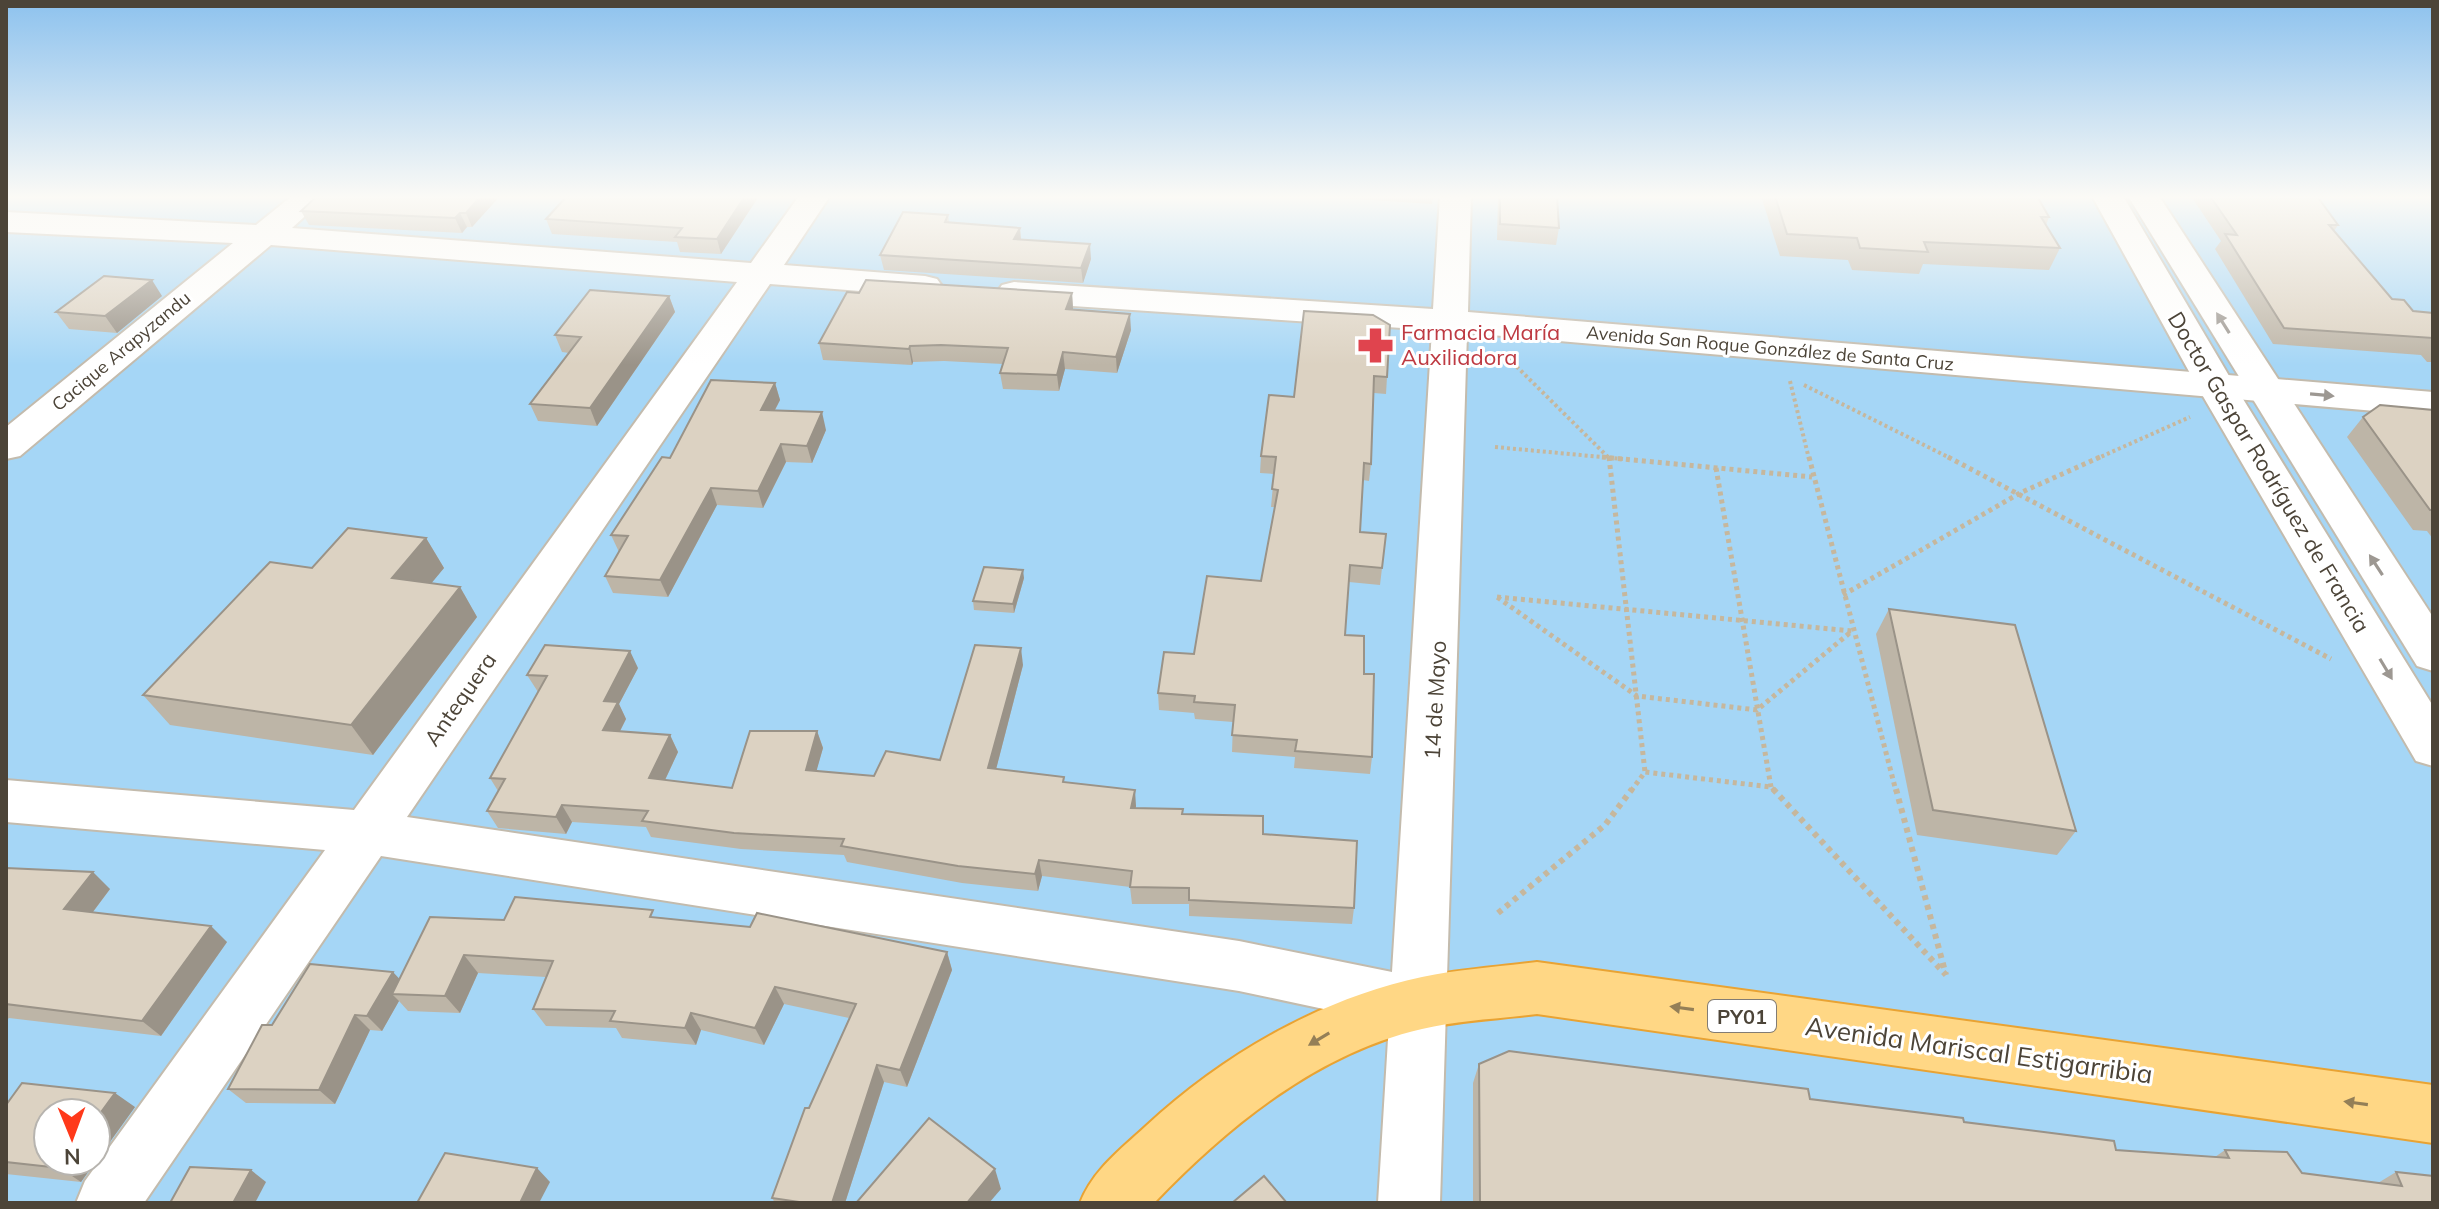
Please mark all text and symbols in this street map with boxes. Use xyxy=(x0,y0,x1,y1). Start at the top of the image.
street label: Cacique Arapyzandu xyxy=(47,286,195,416)
street label: Doctor Gaspar Rodríguez de Francia xyxy=(2162,306,2376,638)
one-way arrow xyxy=(2216,312,2230,334)
place label: Farmacia María Auxiliadora xyxy=(1401,318,1560,371)
street label: Avenida San Roque González de Santa Cruz xyxy=(1585,320,1955,376)
pharmacy icon: Farmacia María Auxiliadora xyxy=(1356,326,1394,364)
one-way arrow xyxy=(2310,388,2335,401)
one-way arrow xyxy=(2369,554,2383,576)
street label: 14 de Mayo xyxy=(1418,640,1452,760)
street label: Antequera xyxy=(418,647,502,751)
one-way arrow xyxy=(2379,658,2393,680)
road number: PY01 xyxy=(1708,1000,1776,1032)
one-way arrow xyxy=(1670,1001,1695,1014)
street label: Avenida Mariscal Estigarribia xyxy=(1803,1009,2155,1091)
one-way arrow xyxy=(1308,1032,1330,1046)
one-way arrow xyxy=(2343,1096,2368,1109)
north arrow xyxy=(32,1097,112,1177)
text: N xyxy=(64,1143,81,1171)

